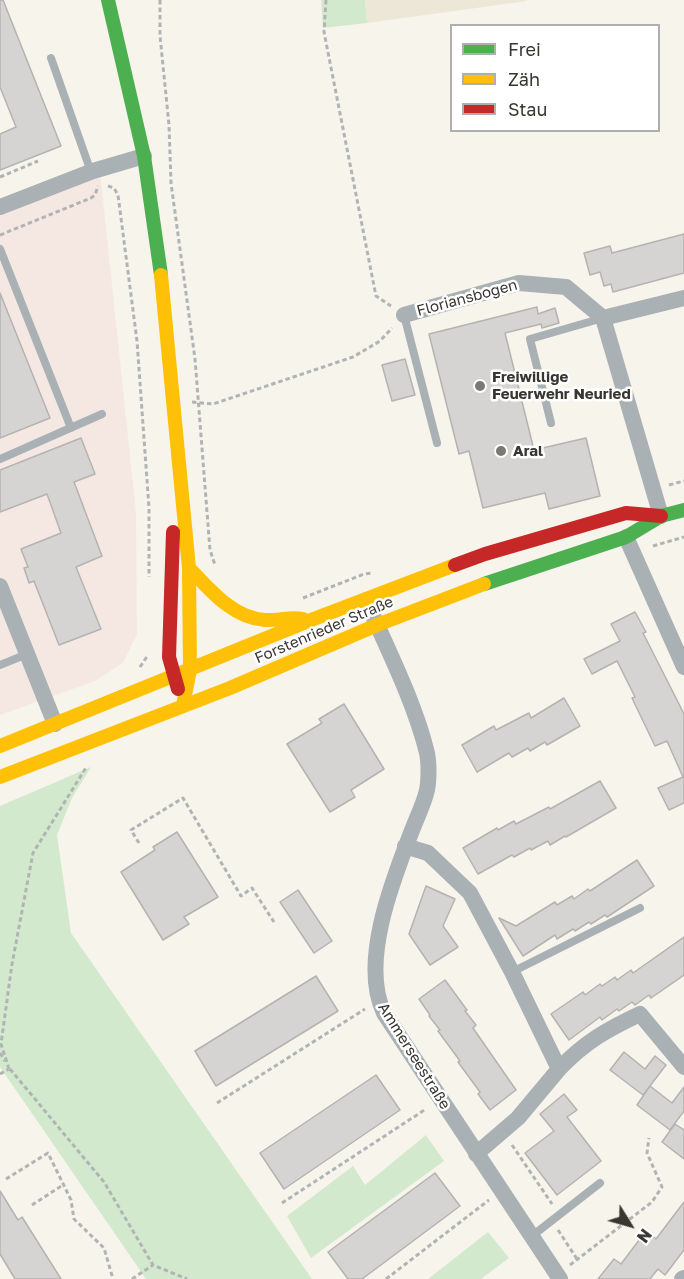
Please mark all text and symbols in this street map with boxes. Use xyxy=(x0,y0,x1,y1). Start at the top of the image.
legend xyxy=(450,24,660,132)
text: Frei xyxy=(508,38,541,60)
text: Zäh xyxy=(508,68,540,90)
text: Stau xyxy=(508,98,547,120)
street label: Floriansbogen xyxy=(415,276,519,320)
place label: Freiwillige Feuerwehr Neuried xyxy=(492,368,631,403)
marker: Freiwillige Feuerwehr Neuried xyxy=(473,379,487,393)
place label: Aral xyxy=(513,442,543,460)
marker: Aral xyxy=(494,444,508,458)
street label: Forstenrieder Straße xyxy=(252,593,396,667)
street label: Ammerseestraße xyxy=(374,999,454,1113)
north arrow xyxy=(600,1195,660,1255)
text: N xyxy=(633,1225,656,1247)

